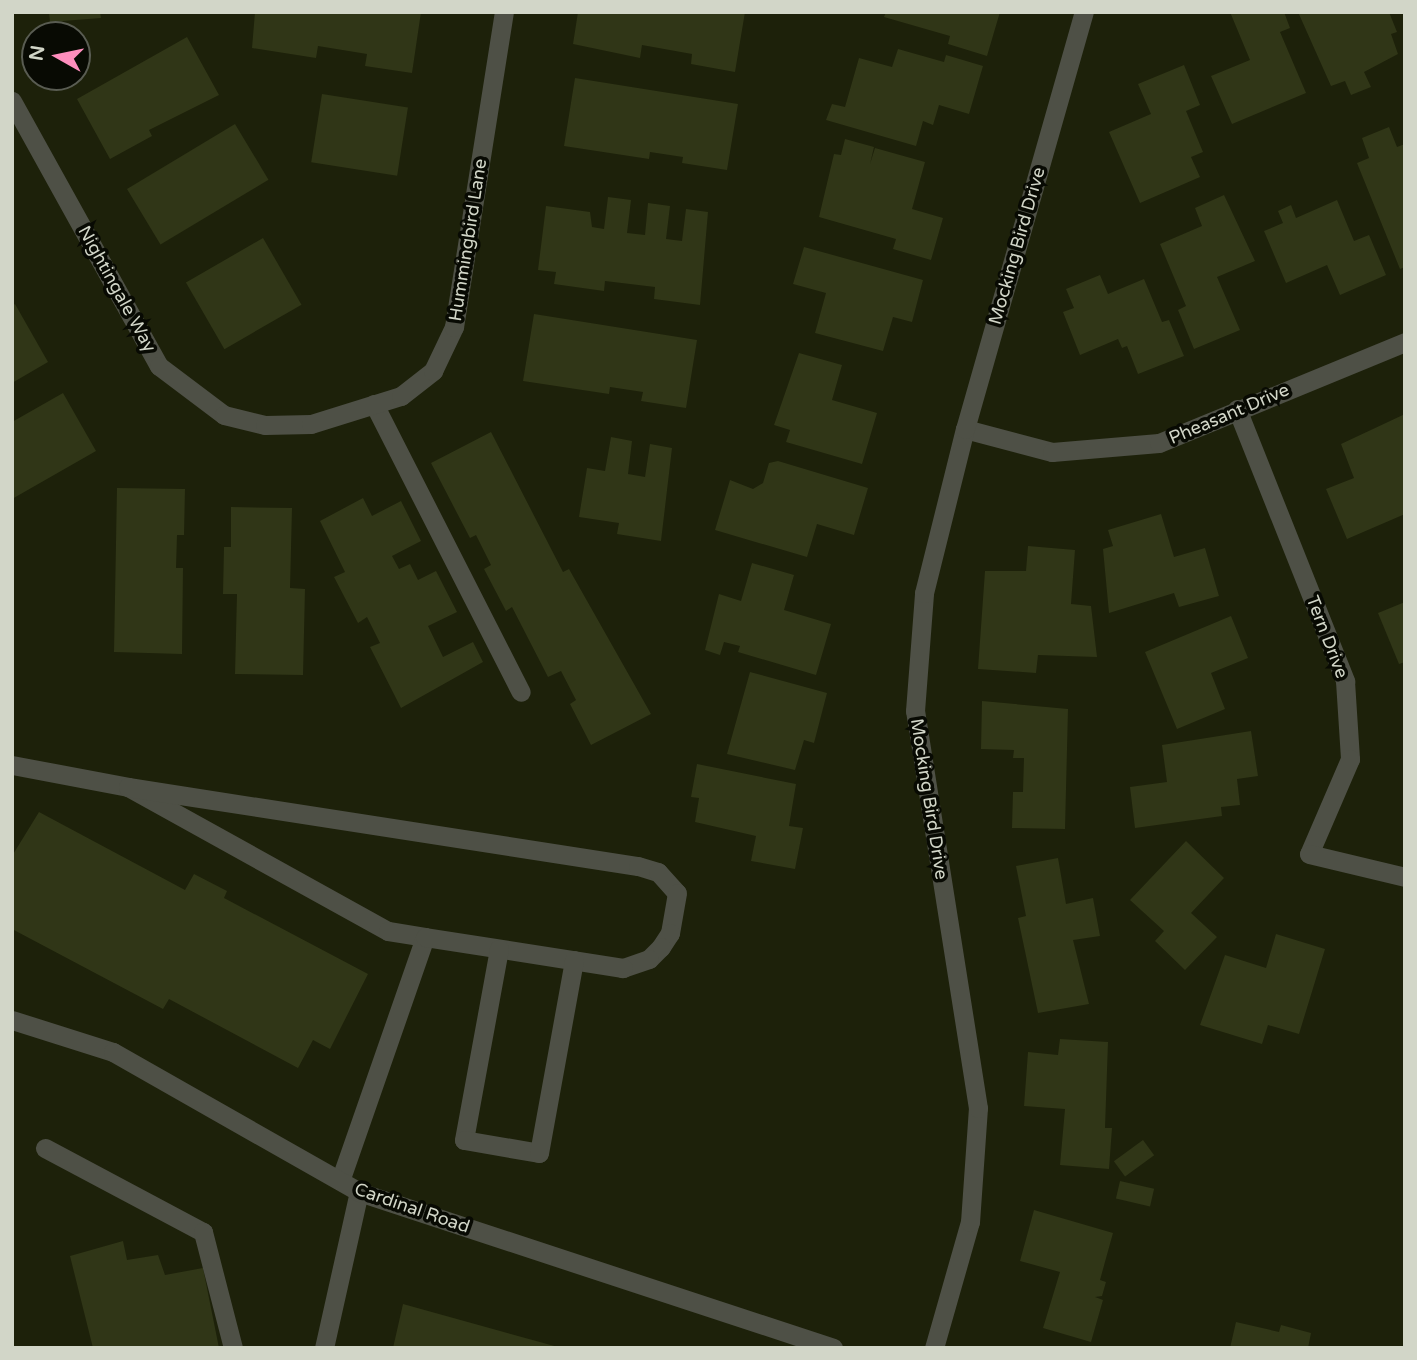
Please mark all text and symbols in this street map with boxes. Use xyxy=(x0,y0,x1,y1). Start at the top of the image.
north arrow xyxy=(21,21,91,91)
text: N xyxy=(25,44,49,62)
street label: Hummingbird Lane xyxy=(444,157,492,323)
street label: Mocking Bird Drive xyxy=(984,165,1050,327)
street label: Nightingale Way xyxy=(73,222,161,356)
street label: Pheasant Drive xyxy=(1166,379,1292,449)
street label: Tern Drive xyxy=(1301,593,1353,681)
street label: Mocking Bird Drive xyxy=(906,717,952,881)
street label: Cardinal Road xyxy=(351,1178,473,1238)

